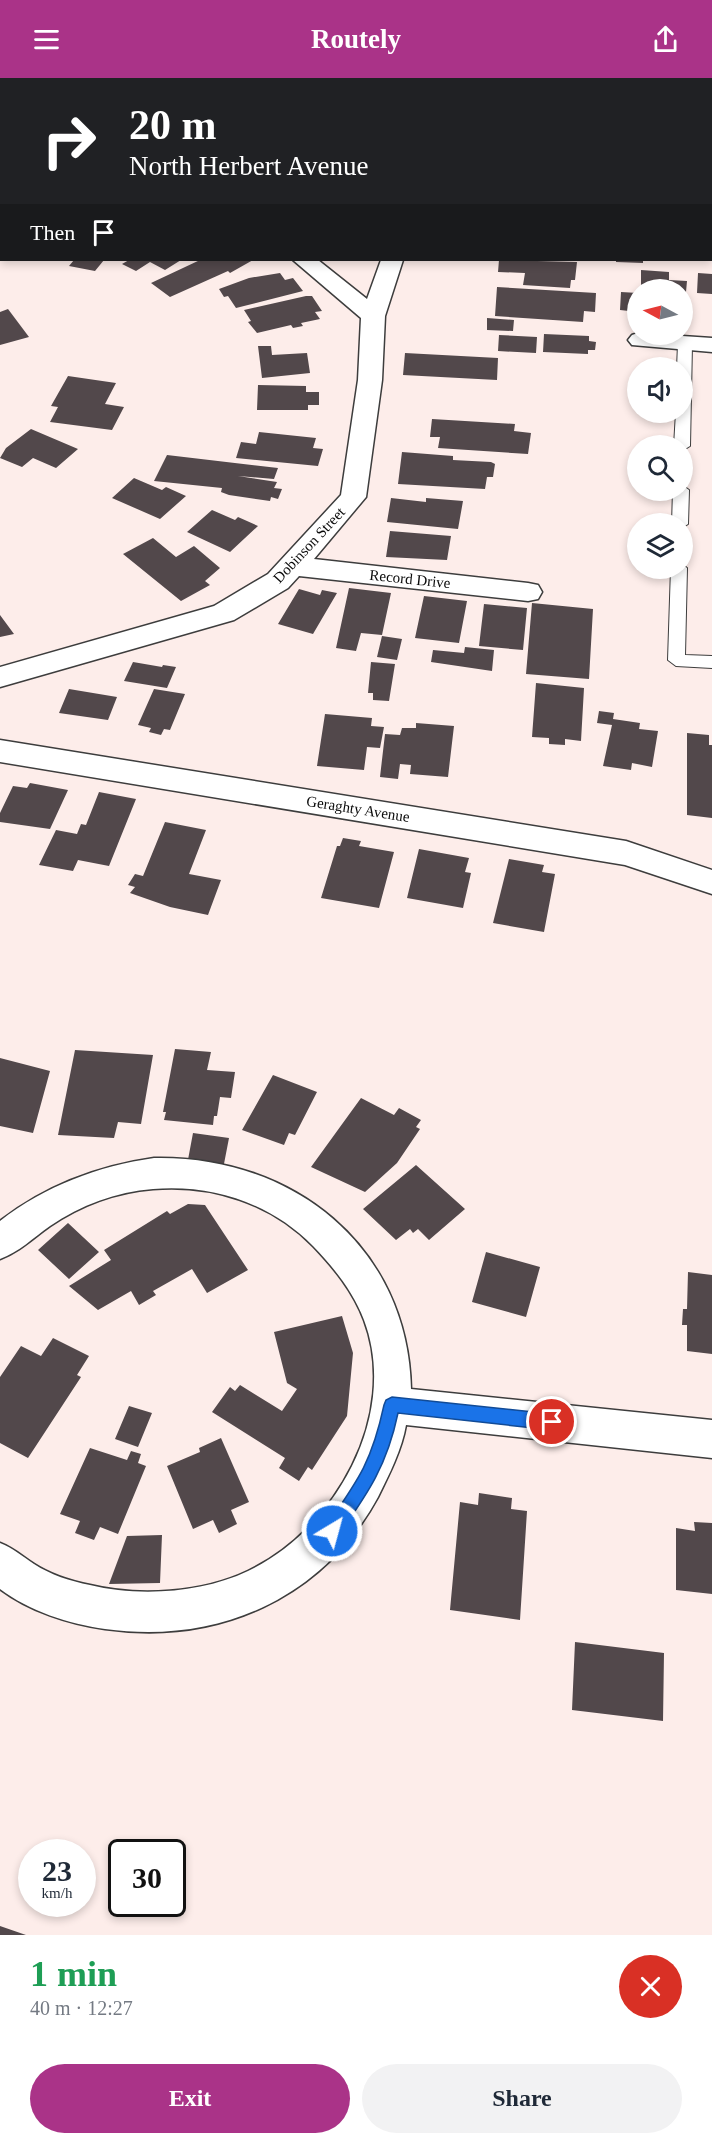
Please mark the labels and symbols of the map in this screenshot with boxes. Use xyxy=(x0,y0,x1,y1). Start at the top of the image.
north arrow xyxy=(627,279,693,345)
street label: Dobinson Street xyxy=(270,503,349,586)
street label: Record Drive xyxy=(369,567,452,591)
street label: Geraghty Avenue xyxy=(305,793,411,825)
pin xyxy=(526,1396,577,1447)
position arrow xyxy=(300,1499,364,1563)
speed limit sign: 30 xyxy=(108,1839,186,1917)

